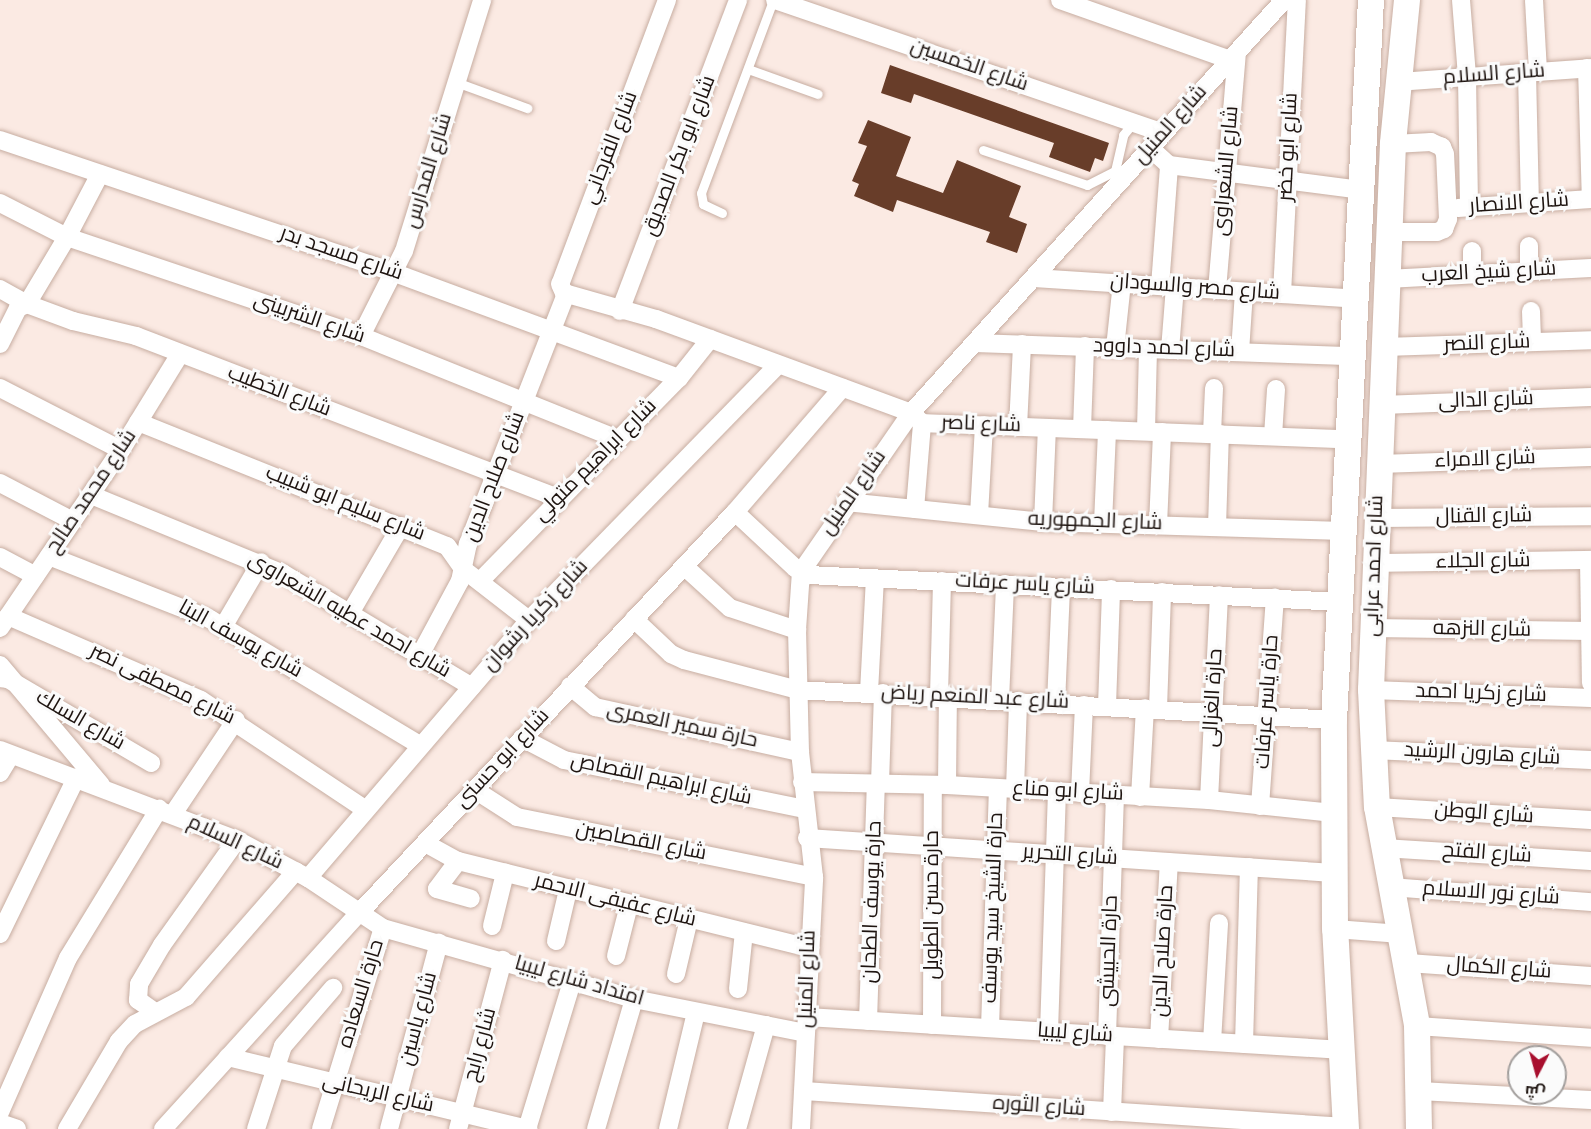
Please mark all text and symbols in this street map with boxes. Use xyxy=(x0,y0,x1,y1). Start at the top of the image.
street label: شارع الخمسين xyxy=(907,34,1031,98)
street label: شارع السلام xyxy=(1442,59,1546,91)
street label: شارع ابو بكر الصديق xyxy=(638,72,722,240)
street label: شارع المنيل xyxy=(1129,80,1213,170)
street label: شارع الفرجاني xyxy=(578,88,644,208)
street label: شارع ابو خضر xyxy=(1274,92,1304,202)
street label: شارع الشعراوى xyxy=(1209,105,1245,237)
street label: شارع المدارس xyxy=(400,110,458,232)
street label: شارع الانصار xyxy=(1468,188,1570,220)
street label: شارع مسجد بدر xyxy=(276,221,406,287)
street label: شارع شيخ العرب xyxy=(1421,257,1557,289)
street label: شارع مصر والسودان xyxy=(1109,269,1281,307)
street label: شارع الشربينى xyxy=(250,288,368,350)
street label: شارع النصر xyxy=(1443,330,1531,358)
street label: شارع احمد داوود xyxy=(1093,334,1235,364)
street label: شارع الخطيب xyxy=(224,361,334,423)
street label: شارع الدالى xyxy=(1438,387,1534,415)
street label: شارع ابراهيم متولي xyxy=(529,394,663,528)
street label: شارع صلاح الدين xyxy=(459,409,531,545)
street label: شارع ناصر xyxy=(940,411,1022,439)
street label: شارع محمد صالح xyxy=(41,425,143,559)
street label: شارع المنيل xyxy=(816,446,892,540)
street label: شارع الامراء xyxy=(1434,446,1536,474)
street label: شارع سليم ابو شبيب xyxy=(262,461,428,547)
street label: شارع احمد عرابى xyxy=(1360,495,1390,637)
street label: شارع القنال xyxy=(1435,504,1533,530)
street label: شارع الجمهوريه xyxy=(1027,507,1163,537)
street label: شارع احمد عطيه الشعراوى xyxy=(243,548,455,684)
street label: شارع الجلاء xyxy=(1435,549,1531,575)
street label: شارع زكريا رشوان xyxy=(478,555,594,677)
street label: شارع ياسر عرفات xyxy=(954,569,1096,601)
street label: شارع يوسف البنا xyxy=(174,596,306,684)
street label: شارع النزهه xyxy=(1433,617,1531,643)
street label: حارة ياسر عرفات xyxy=(1251,634,1285,770)
street label: شارع مصطفى نصر xyxy=(85,639,239,731)
street label: حارة الغزالى xyxy=(1199,648,1229,748)
street label: شارع زكريا احمد xyxy=(1415,679,1547,709)
street label: شارع عبد المنعم رياض xyxy=(880,680,1070,716)
street label: شارع السلك xyxy=(31,685,129,757)
street label: حارة سمير العمرى xyxy=(604,698,760,754)
street label: شارع ابو حسنى xyxy=(450,704,556,814)
street label: شارع هارون الرشيد xyxy=(1403,738,1561,772)
street label: شارع ابراهيم القصاص xyxy=(568,749,754,811)
street label: شارع ابو مناع xyxy=(1012,777,1124,807)
street label: شارع الوطن xyxy=(1434,798,1534,830)
street label: شارع السلام xyxy=(183,810,287,876)
street label: حارة الشيخ سيد يوسف xyxy=(978,812,1010,1004)
street label: شارع القصاصين xyxy=(573,817,709,867)
street label: حارة يوسف الطحان xyxy=(858,820,888,984)
street label: حارة حسن الطويل xyxy=(920,830,946,980)
street label: شارع الفتح xyxy=(1441,838,1533,870)
street label: شارع التحرير xyxy=(1021,840,1119,872)
street label: شارع عفيفى الاحمر xyxy=(531,869,699,933)
street label: شارع نور الاسلام xyxy=(1421,877,1561,911)
street label: حارة صلاح الدين xyxy=(1148,884,1180,1018)
street label: حارة الحبيشى xyxy=(1095,895,1125,1007)
street label: شارع المنيل xyxy=(794,929,822,1029)
street label: حارة السعاده xyxy=(334,937,390,1051)
street label: امتداد شارع ليبيا xyxy=(511,952,647,1012)
street label: شارع الكمال xyxy=(1446,953,1552,985)
street label: شارع ياسين xyxy=(394,970,444,1068)
street label: شارع رابح xyxy=(459,1005,503,1085)
street label: شارع ليبيا xyxy=(1036,1019,1114,1049)
north arrow xyxy=(1507,1045,1567,1105)
street label: شارع الريحانى xyxy=(320,1069,436,1119)
text: ش xyxy=(1524,1080,1547,1102)
street label: شارع الثوره xyxy=(992,1091,1086,1123)

